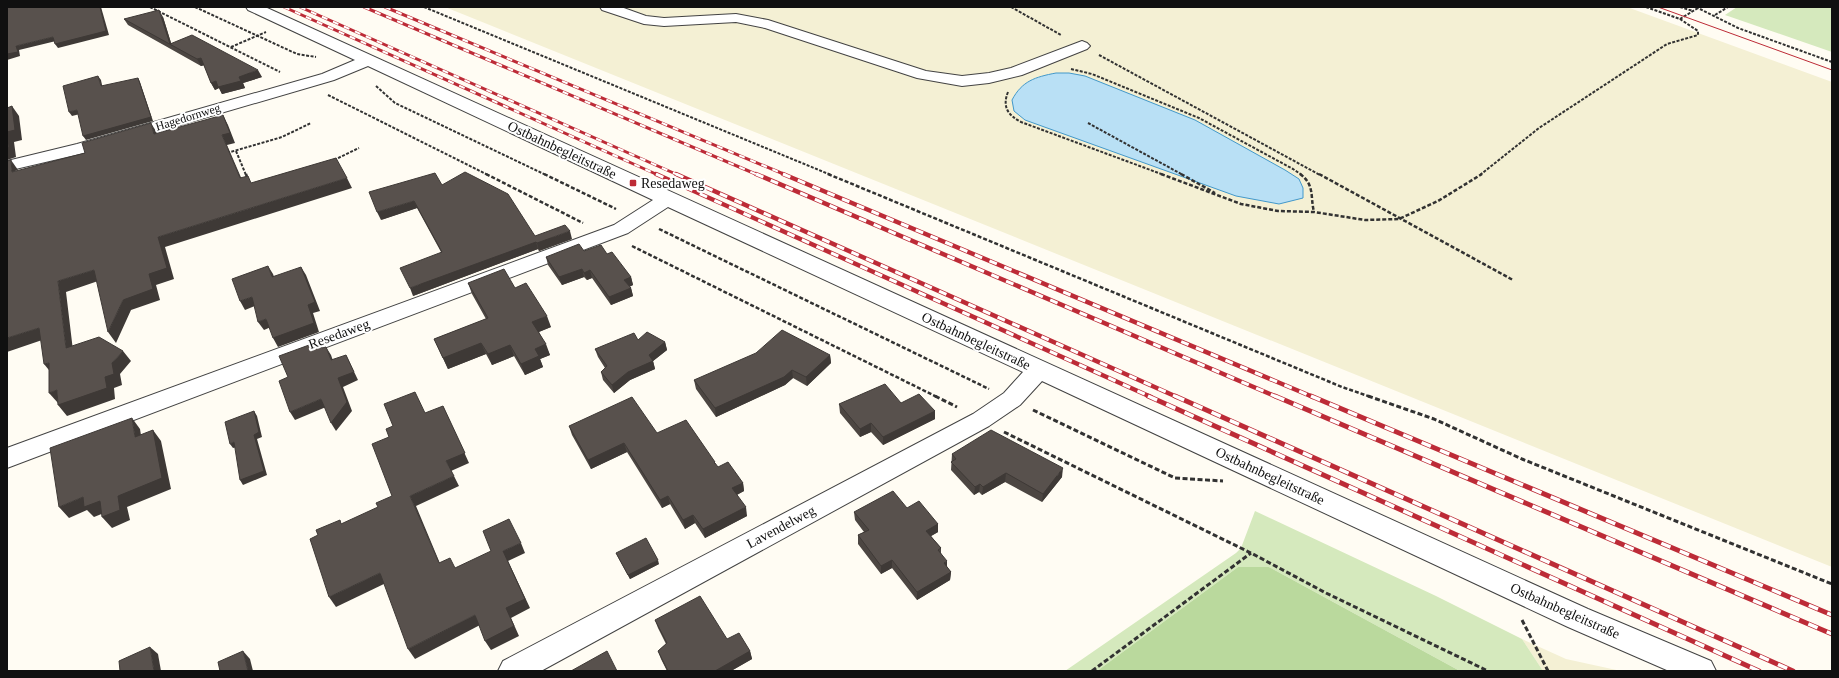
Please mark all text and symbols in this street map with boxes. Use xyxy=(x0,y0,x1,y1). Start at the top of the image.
street label: Hagedornweg xyxy=(154,100,222,134)
street label: Ostbahnbegleitstraße xyxy=(505,118,619,182)
place label: Resedaweg xyxy=(641,176,705,191)
marker: Resedaweg xyxy=(628,178,638,188)
street label: Ostbahnbegleitstraße xyxy=(919,309,1033,373)
street label: Resedaweg xyxy=(306,316,372,352)
street label: Ostbahnbegleitstraße xyxy=(1213,444,1327,508)
street label: Lavendelweg xyxy=(744,503,818,551)
street label: Ostbahnbegleitstraße xyxy=(1508,580,1622,642)

